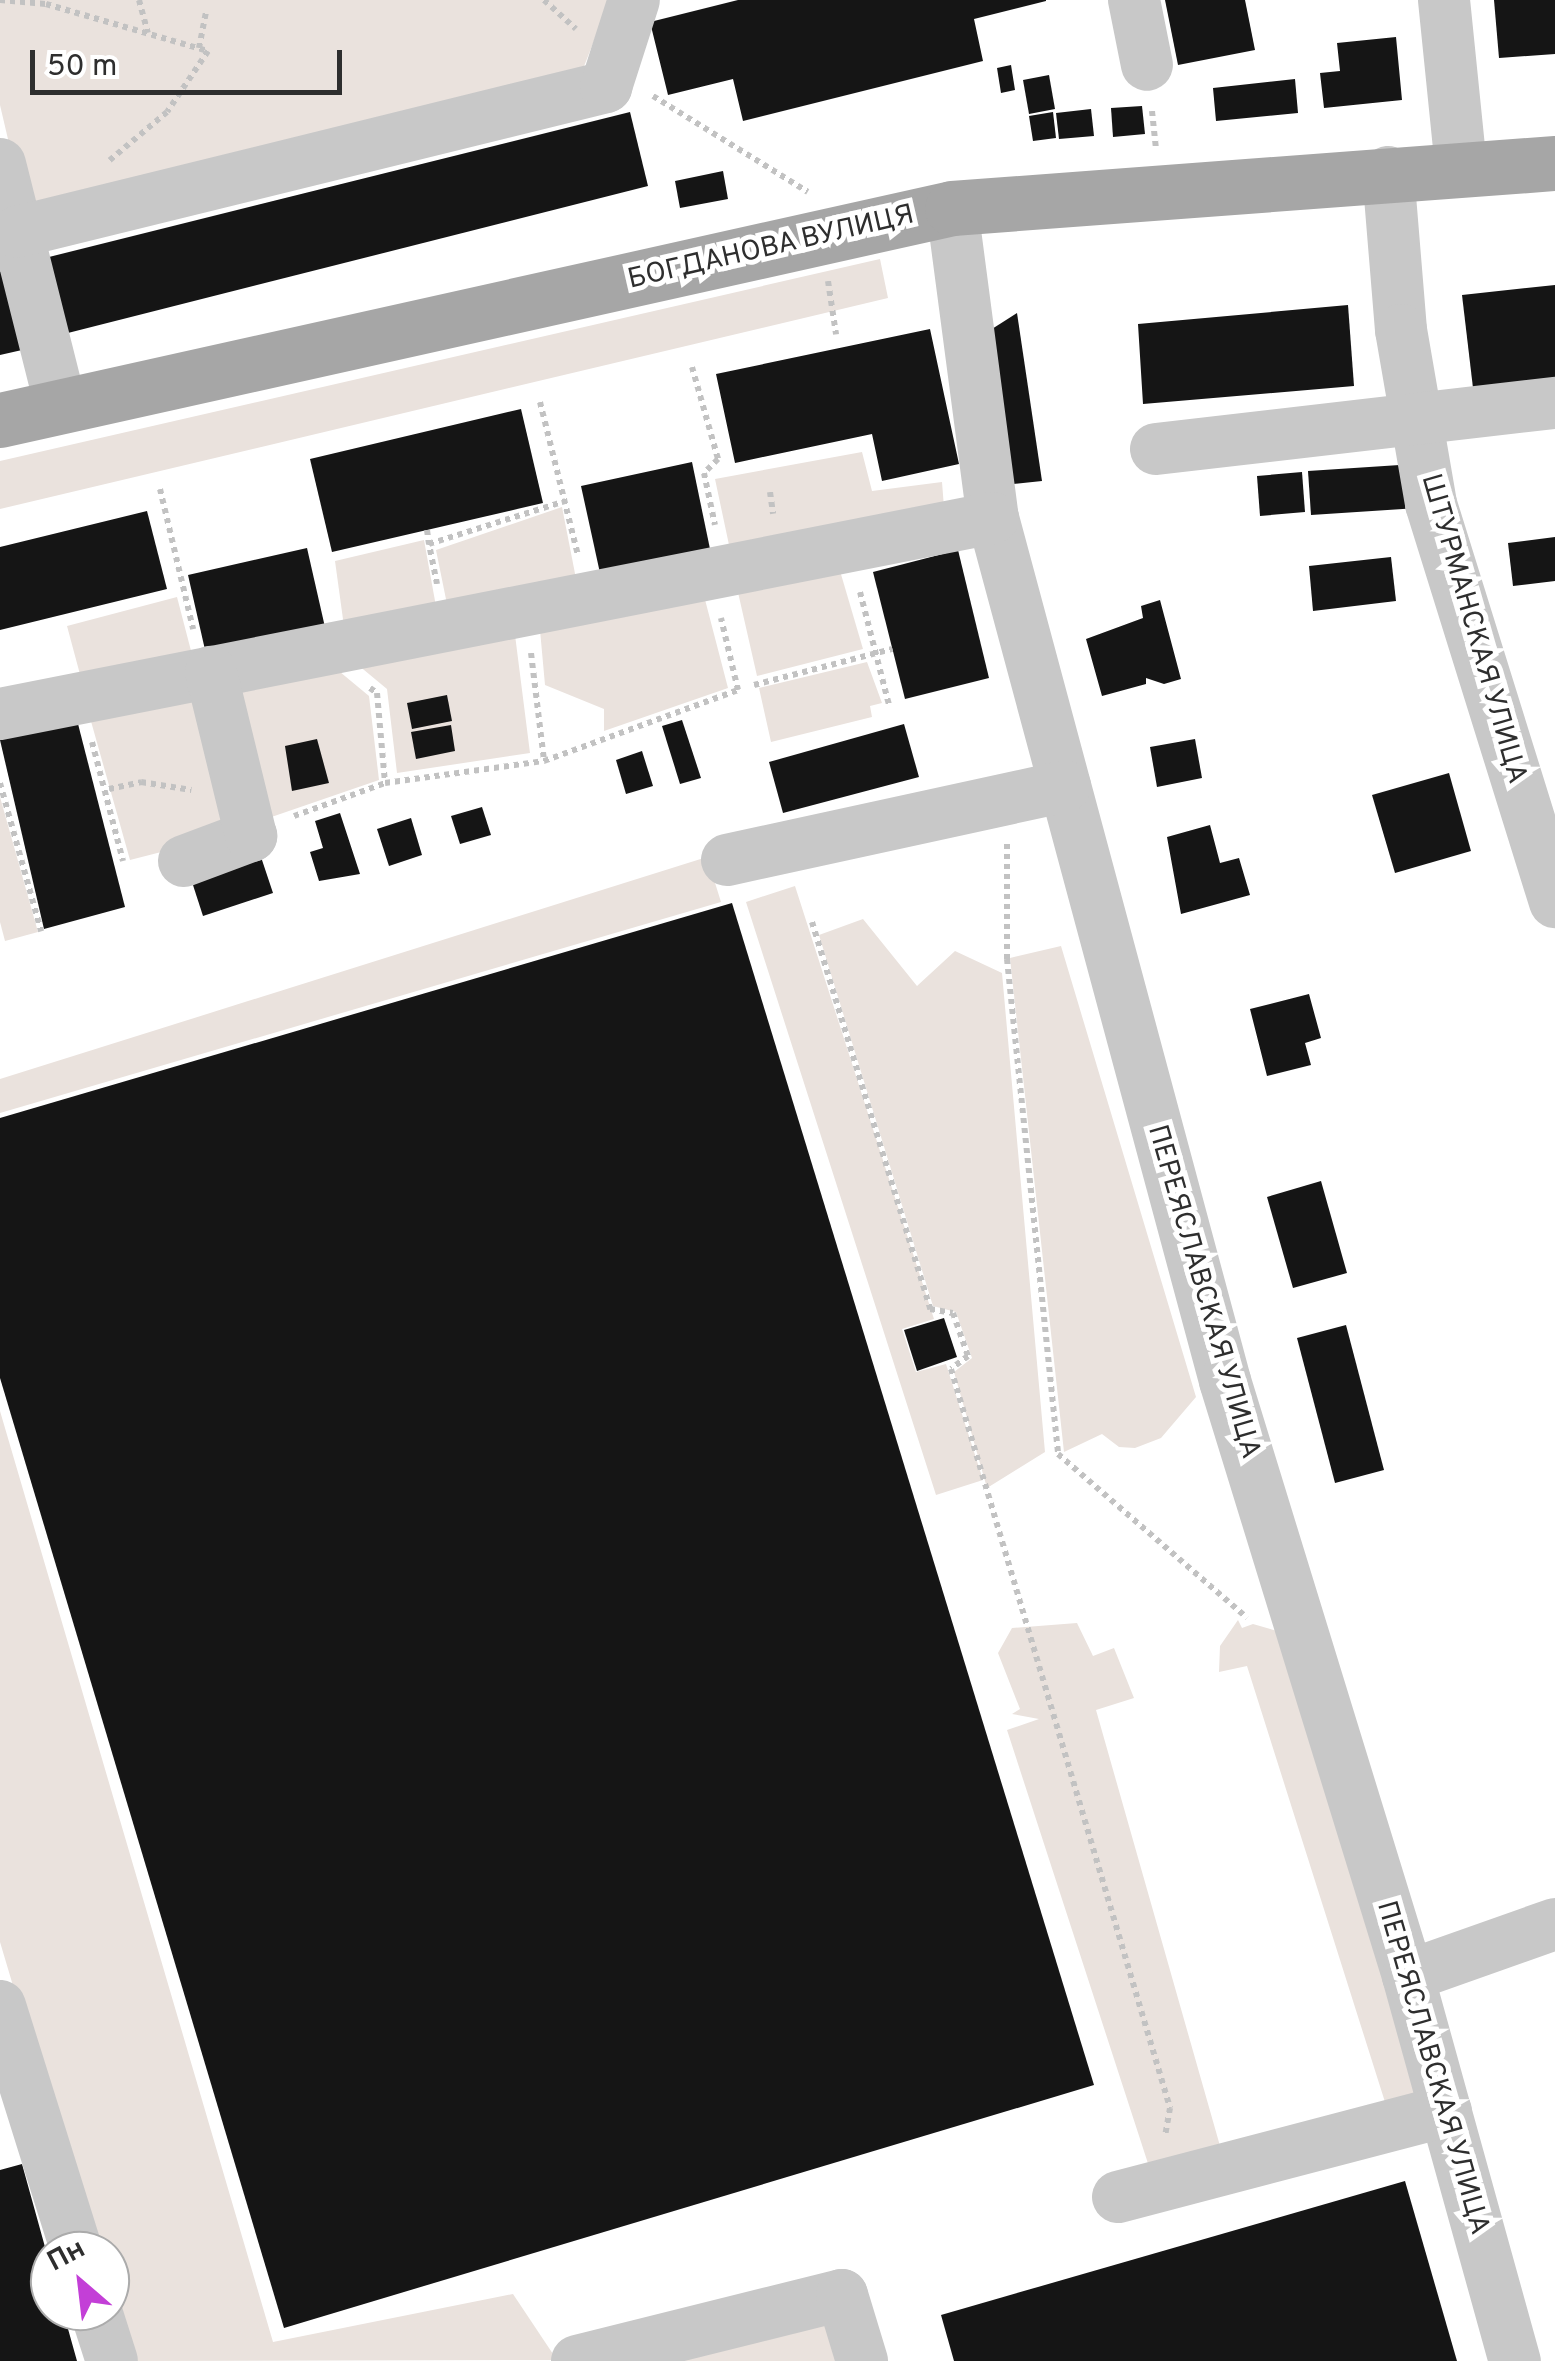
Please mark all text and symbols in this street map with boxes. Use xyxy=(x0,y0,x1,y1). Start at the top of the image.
scale bar xyxy=(35,30,348,92)
text: 50 m xyxy=(47,49,117,86)
street label: БОГДАНОВА ВУЛИЦЯ xyxy=(624,199,918,297)
street label: ШТУРМАНСКАЯ УЛИЦА xyxy=(1413,470,1533,788)
street label: ПЕРЕЯСЛАВСКАЯ УЛИЦА xyxy=(1139,1121,1267,1463)
street label: ПЕРЕЯСЛАВСКАЯ УЛИЦА xyxy=(1368,1897,1496,2239)
north arrow xyxy=(30,2231,130,2331)
text: Пн xyxy=(42,2232,92,2281)

